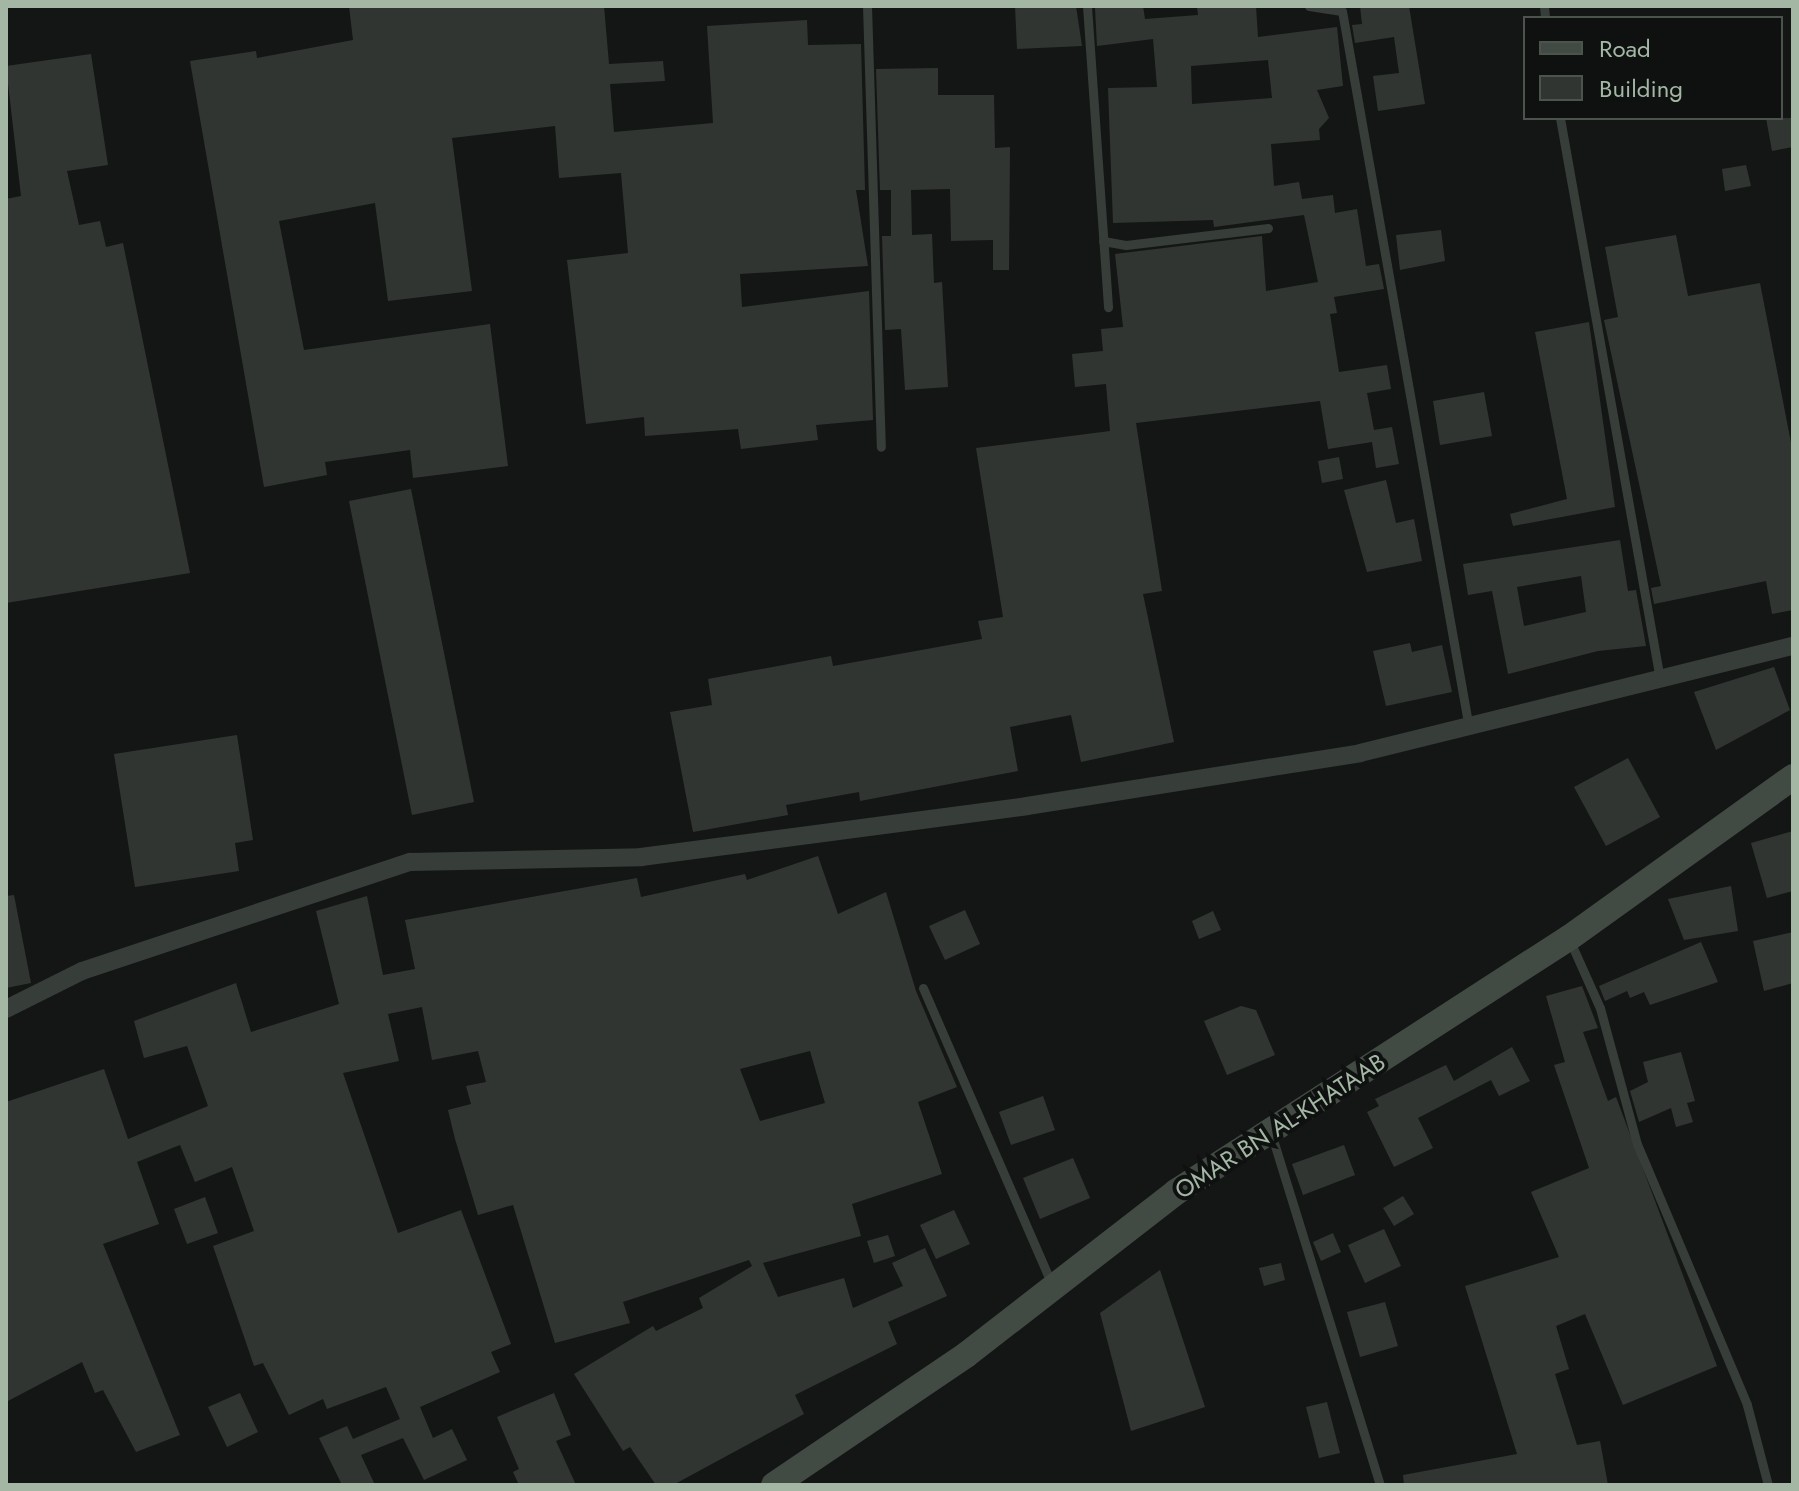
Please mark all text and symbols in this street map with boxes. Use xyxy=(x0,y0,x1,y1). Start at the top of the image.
legend xyxy=(1523,16,1783,120)
text: Road xyxy=(1599,31,1651,66)
text: Building xyxy=(1599,71,1683,106)
street label: OMAR BN AL-KHATAAB xyxy=(1169,1047,1391,1205)

